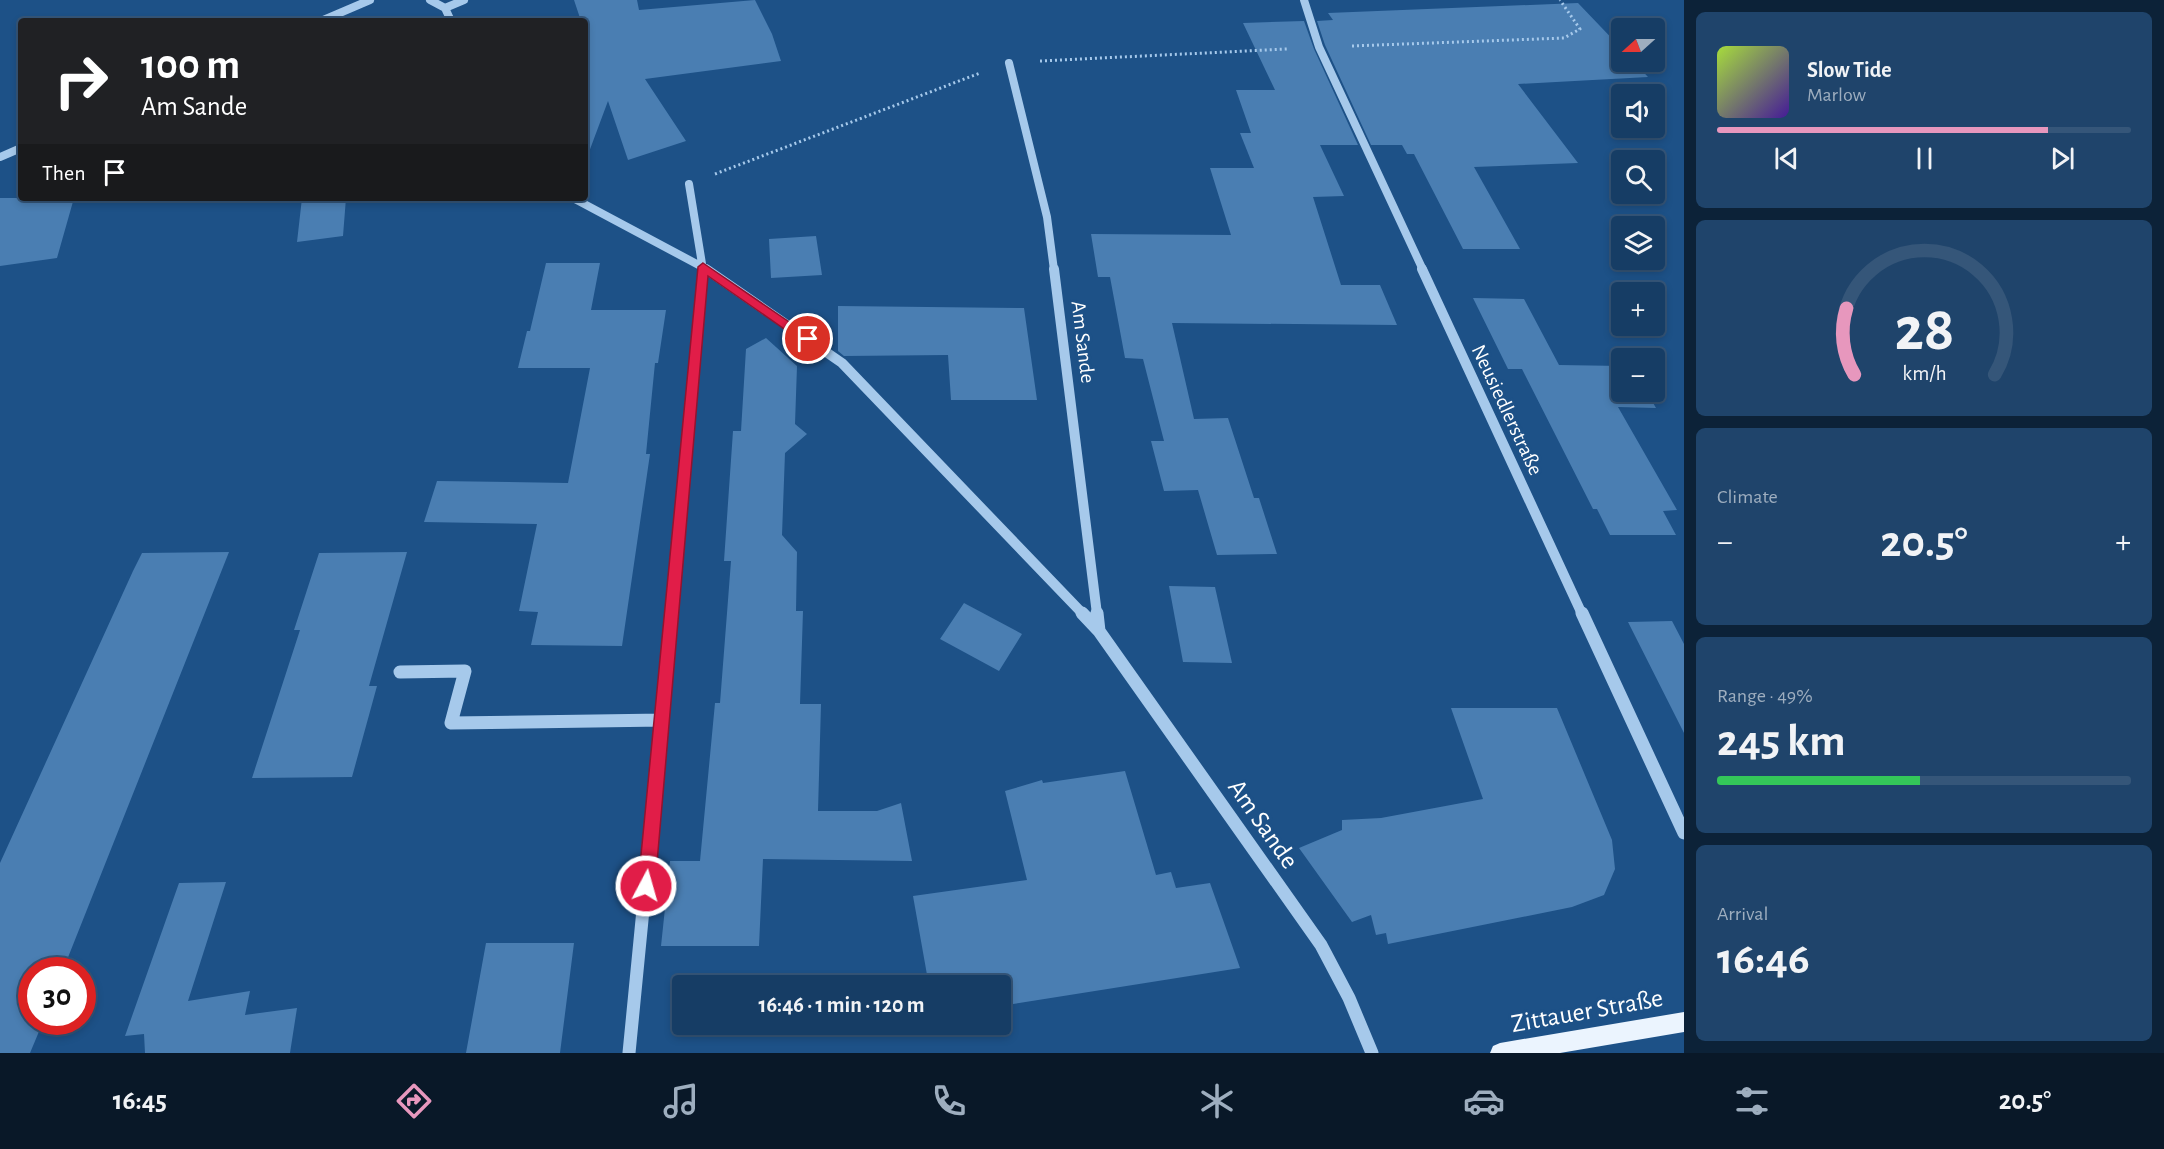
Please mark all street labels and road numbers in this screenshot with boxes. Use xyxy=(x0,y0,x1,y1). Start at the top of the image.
street label: Am Sande xyxy=(1068,300,1098,384)
street label: Neusiedlerstraße xyxy=(1468,341,1546,479)
street label: Am Sande xyxy=(1223,775,1303,873)
street label: Zittauer Straße xyxy=(1509,985,1665,1037)

